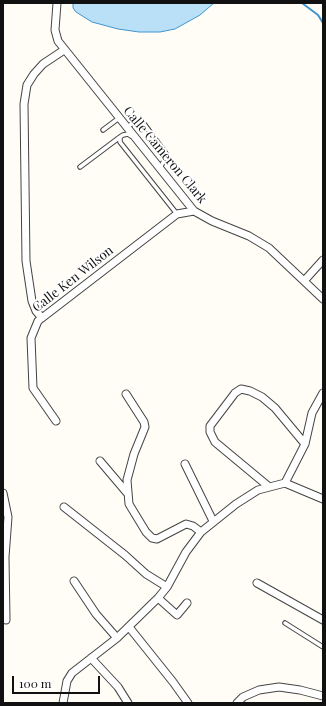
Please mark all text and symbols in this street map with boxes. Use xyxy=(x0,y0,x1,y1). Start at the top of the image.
street label: Calle Cameron Clark xyxy=(120,103,210,207)
street label: Calle Ken Wilson xyxy=(29,243,117,315)
scale bar xyxy=(14,668,102,694)
text: 100 m xyxy=(19,675,51,691)

